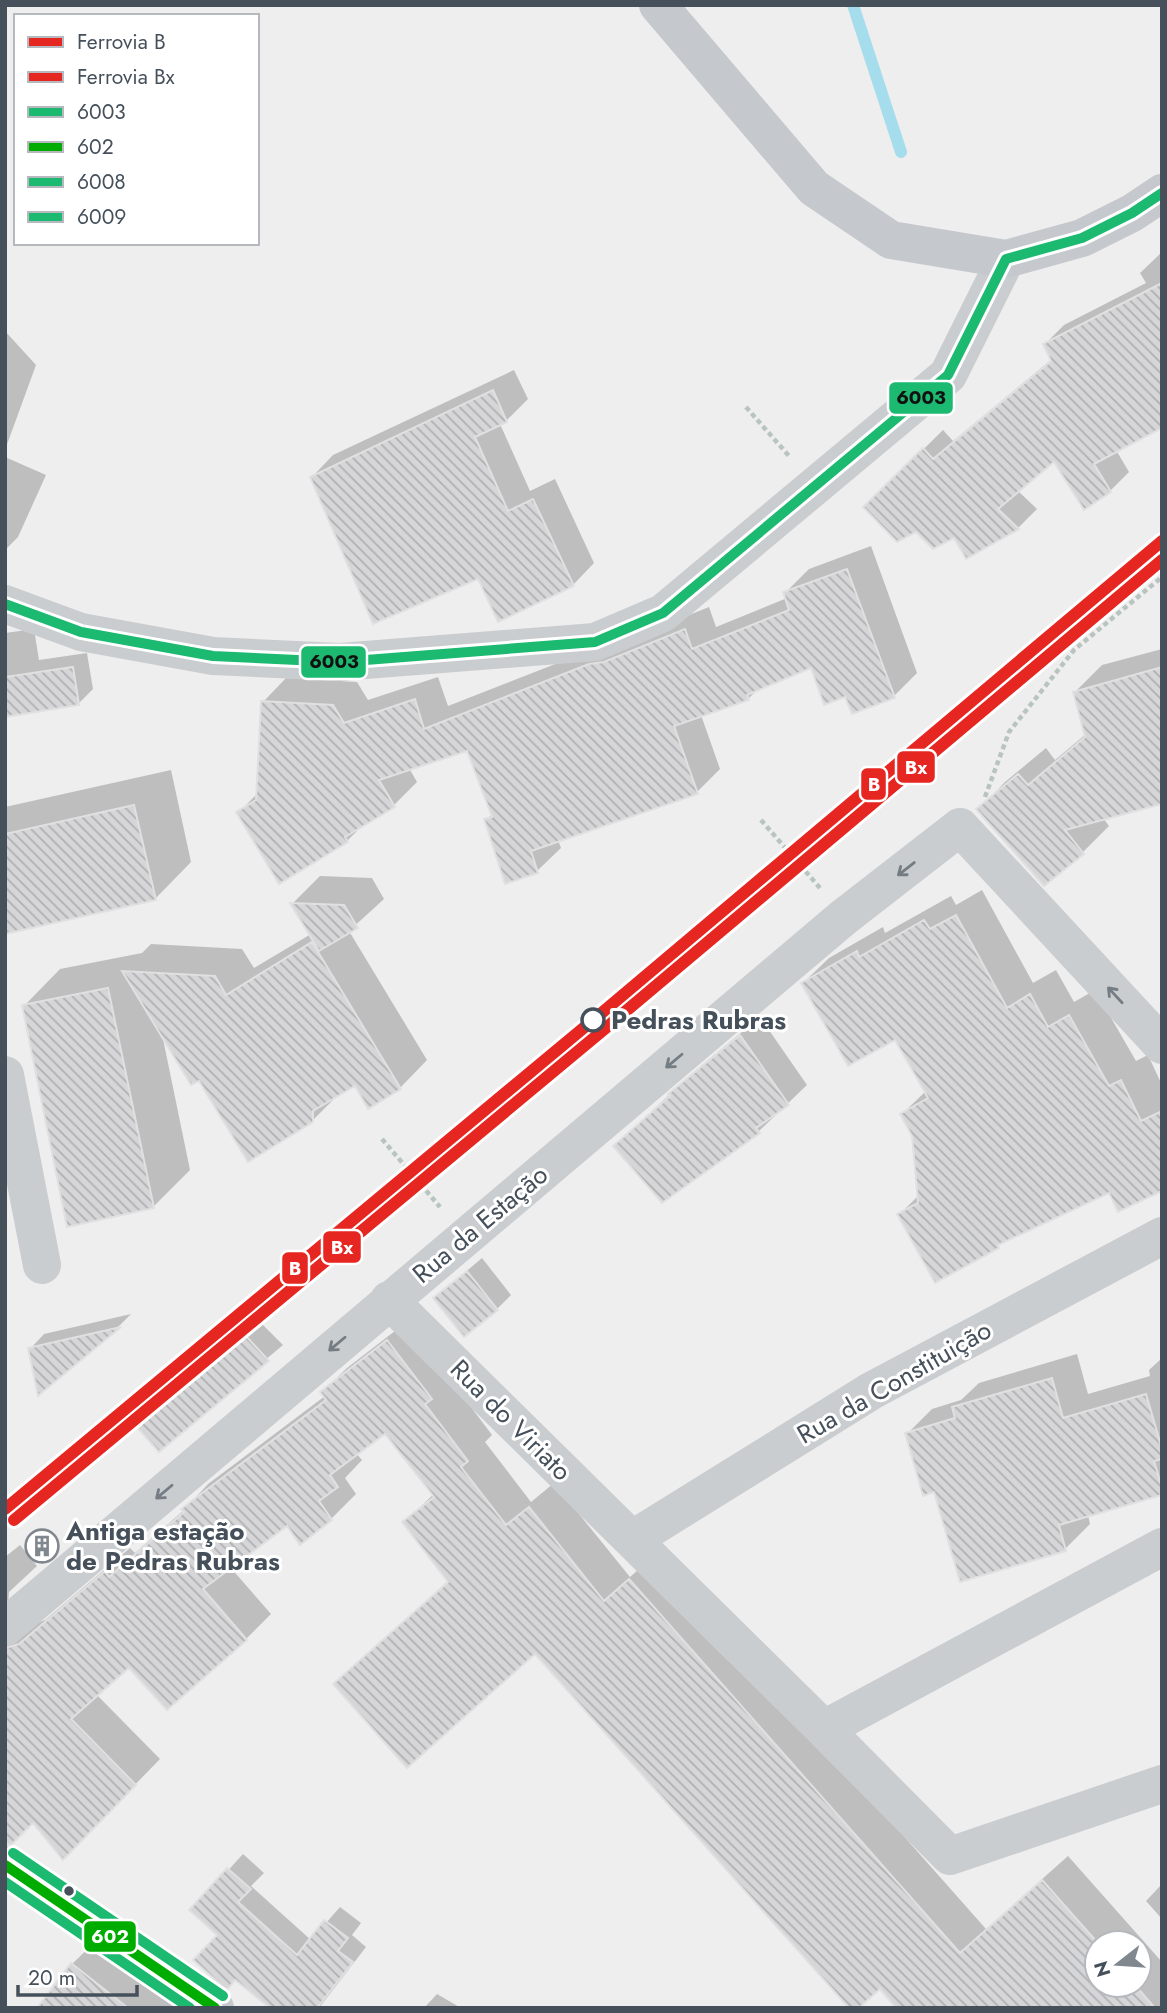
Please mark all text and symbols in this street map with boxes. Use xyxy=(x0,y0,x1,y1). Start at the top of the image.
legend xyxy=(14,14,259,245)
text: Ferrovia B xyxy=(77,27,166,57)
text: Ferrovia Bx xyxy=(77,62,175,92)
text: 6003 xyxy=(77,97,126,127)
text: 602 xyxy=(77,132,114,162)
text: 6008 xyxy=(77,167,126,197)
text: 6009 xyxy=(77,202,126,232)
line badge: 6003 xyxy=(888,381,954,415)
text: 6003 xyxy=(896,384,946,411)
line badge: 6003 xyxy=(300,645,367,679)
text: 6003 xyxy=(309,648,359,675)
line badge: Bx xyxy=(896,750,936,784)
text: Bx xyxy=(905,754,928,781)
line badge: B xyxy=(860,767,887,801)
text: B xyxy=(868,771,880,798)
one-way arrow xyxy=(897,861,915,876)
one-way arrow xyxy=(1107,987,1124,1004)
place label: Pedras Rubras xyxy=(611,1001,786,1039)
marker: Pedras Rubras xyxy=(581,1008,605,1032)
one-way arrow xyxy=(665,1053,683,1069)
street label: Rua da Estação xyxy=(404,1156,556,1292)
line badge: Bx xyxy=(322,1230,362,1264)
text: Bx xyxy=(331,1234,354,1261)
line badge: B xyxy=(281,1251,309,1285)
text: B xyxy=(289,1255,301,1282)
street label: Rua da Constituição xyxy=(790,1311,998,1453)
one-way arrow xyxy=(329,1336,347,1352)
street label: Rua do Viriato xyxy=(442,1351,580,1489)
one-way arrow xyxy=(155,1484,173,1500)
place label: Antiga estação de Pedras Rubras xyxy=(65,1512,280,1580)
building icon: Antiga estação de Pedras Rubras xyxy=(23,1527,61,1565)
unlabelled marker xyxy=(62,1884,76,1898)
line badge: 602 xyxy=(83,1920,137,1953)
text: 602 xyxy=(91,1923,129,1950)
north arrow xyxy=(1083,1929,1153,1999)
scale bar xyxy=(18,1954,136,1998)
text: N xyxy=(1087,1958,1117,1980)
text: 20 m xyxy=(28,1963,75,1993)

